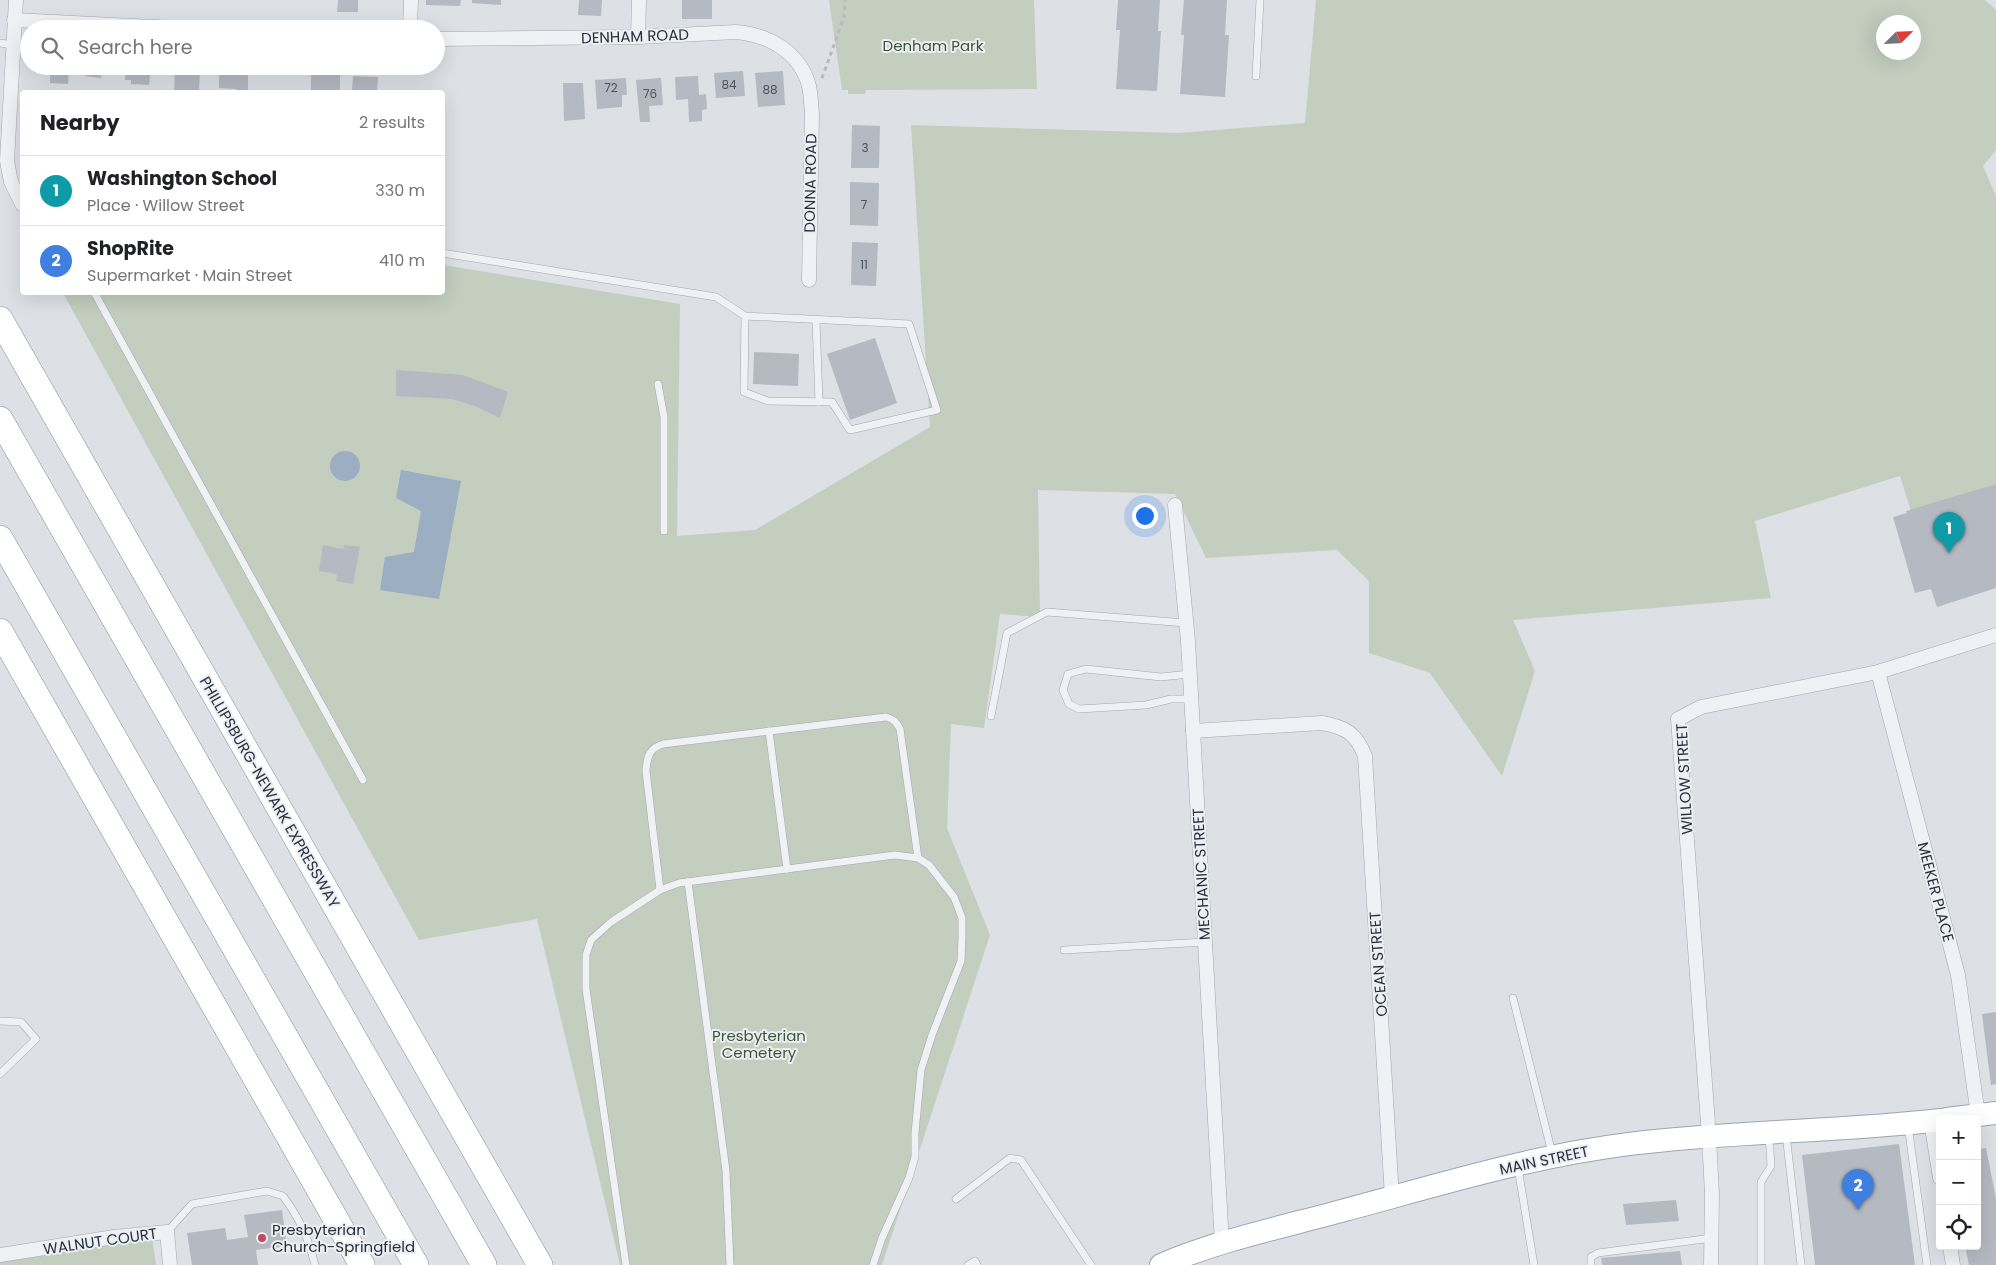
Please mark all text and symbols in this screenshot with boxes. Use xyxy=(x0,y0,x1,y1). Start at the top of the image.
north arrow xyxy=(1876,15,1921,60)
search box xyxy=(20,20,445,75)
street label: DENHAM ROAD xyxy=(581,24,689,48)
icon: search xyxy=(38,34,66,62)
text: Search here xyxy=(78,34,192,61)
park label: Denham Park xyxy=(883,35,984,56)
house number: 84 xyxy=(721,76,737,93)
house number: 72 xyxy=(604,79,618,96)
house number: 88 xyxy=(762,81,778,98)
house number: 76 xyxy=(643,85,657,102)
text: Nearby xyxy=(40,108,120,137)
text: 2 results xyxy=(359,111,425,134)
street label: DONNA ROAD xyxy=(799,133,821,233)
house number: 3 xyxy=(861,139,869,156)
text: Washington School xyxy=(87,165,277,192)
text: 1 xyxy=(53,179,59,202)
text: 330 m xyxy=(375,179,425,202)
text: Place · Willow Street xyxy=(87,194,245,217)
house number: 7 xyxy=(861,196,868,213)
text: ShopRite xyxy=(87,235,174,262)
text: 2 xyxy=(51,249,61,272)
text: 410 m xyxy=(379,249,425,272)
house number: 11 xyxy=(860,256,868,273)
text: Supermarket · Main Street xyxy=(87,264,292,287)
your location xyxy=(1132,503,1158,529)
pin: 1 xyxy=(1933,512,1965,553)
street label: PHILLIPSBURG-NEWARK EXPRESSWAY xyxy=(195,672,345,912)
street label: WILLOW STREET xyxy=(1671,723,1697,835)
street label: MECHANIC STREET xyxy=(1187,808,1215,940)
street label: MEEKER PLACE xyxy=(1913,840,1959,944)
street label: OCEAN STREET xyxy=(1364,911,1392,1017)
park label: Presbyterian Cemetery xyxy=(712,1025,806,1063)
map controls xyxy=(1936,1115,1981,1250)
button: + xyxy=(1936,1115,1981,1160)
street label: MAIN STREET xyxy=(1497,1140,1591,1180)
button: − xyxy=(1936,1160,1981,1205)
pin: 2 xyxy=(1842,1169,1874,1210)
button: locate xyxy=(1936,1205,1981,1250)
place label: Presbyterian Church-Springfield xyxy=(272,1219,415,1257)
street label: WALNUT COURT xyxy=(42,1223,158,1259)
marker: Presbyterian Church-Springfield xyxy=(256,1232,268,1244)

